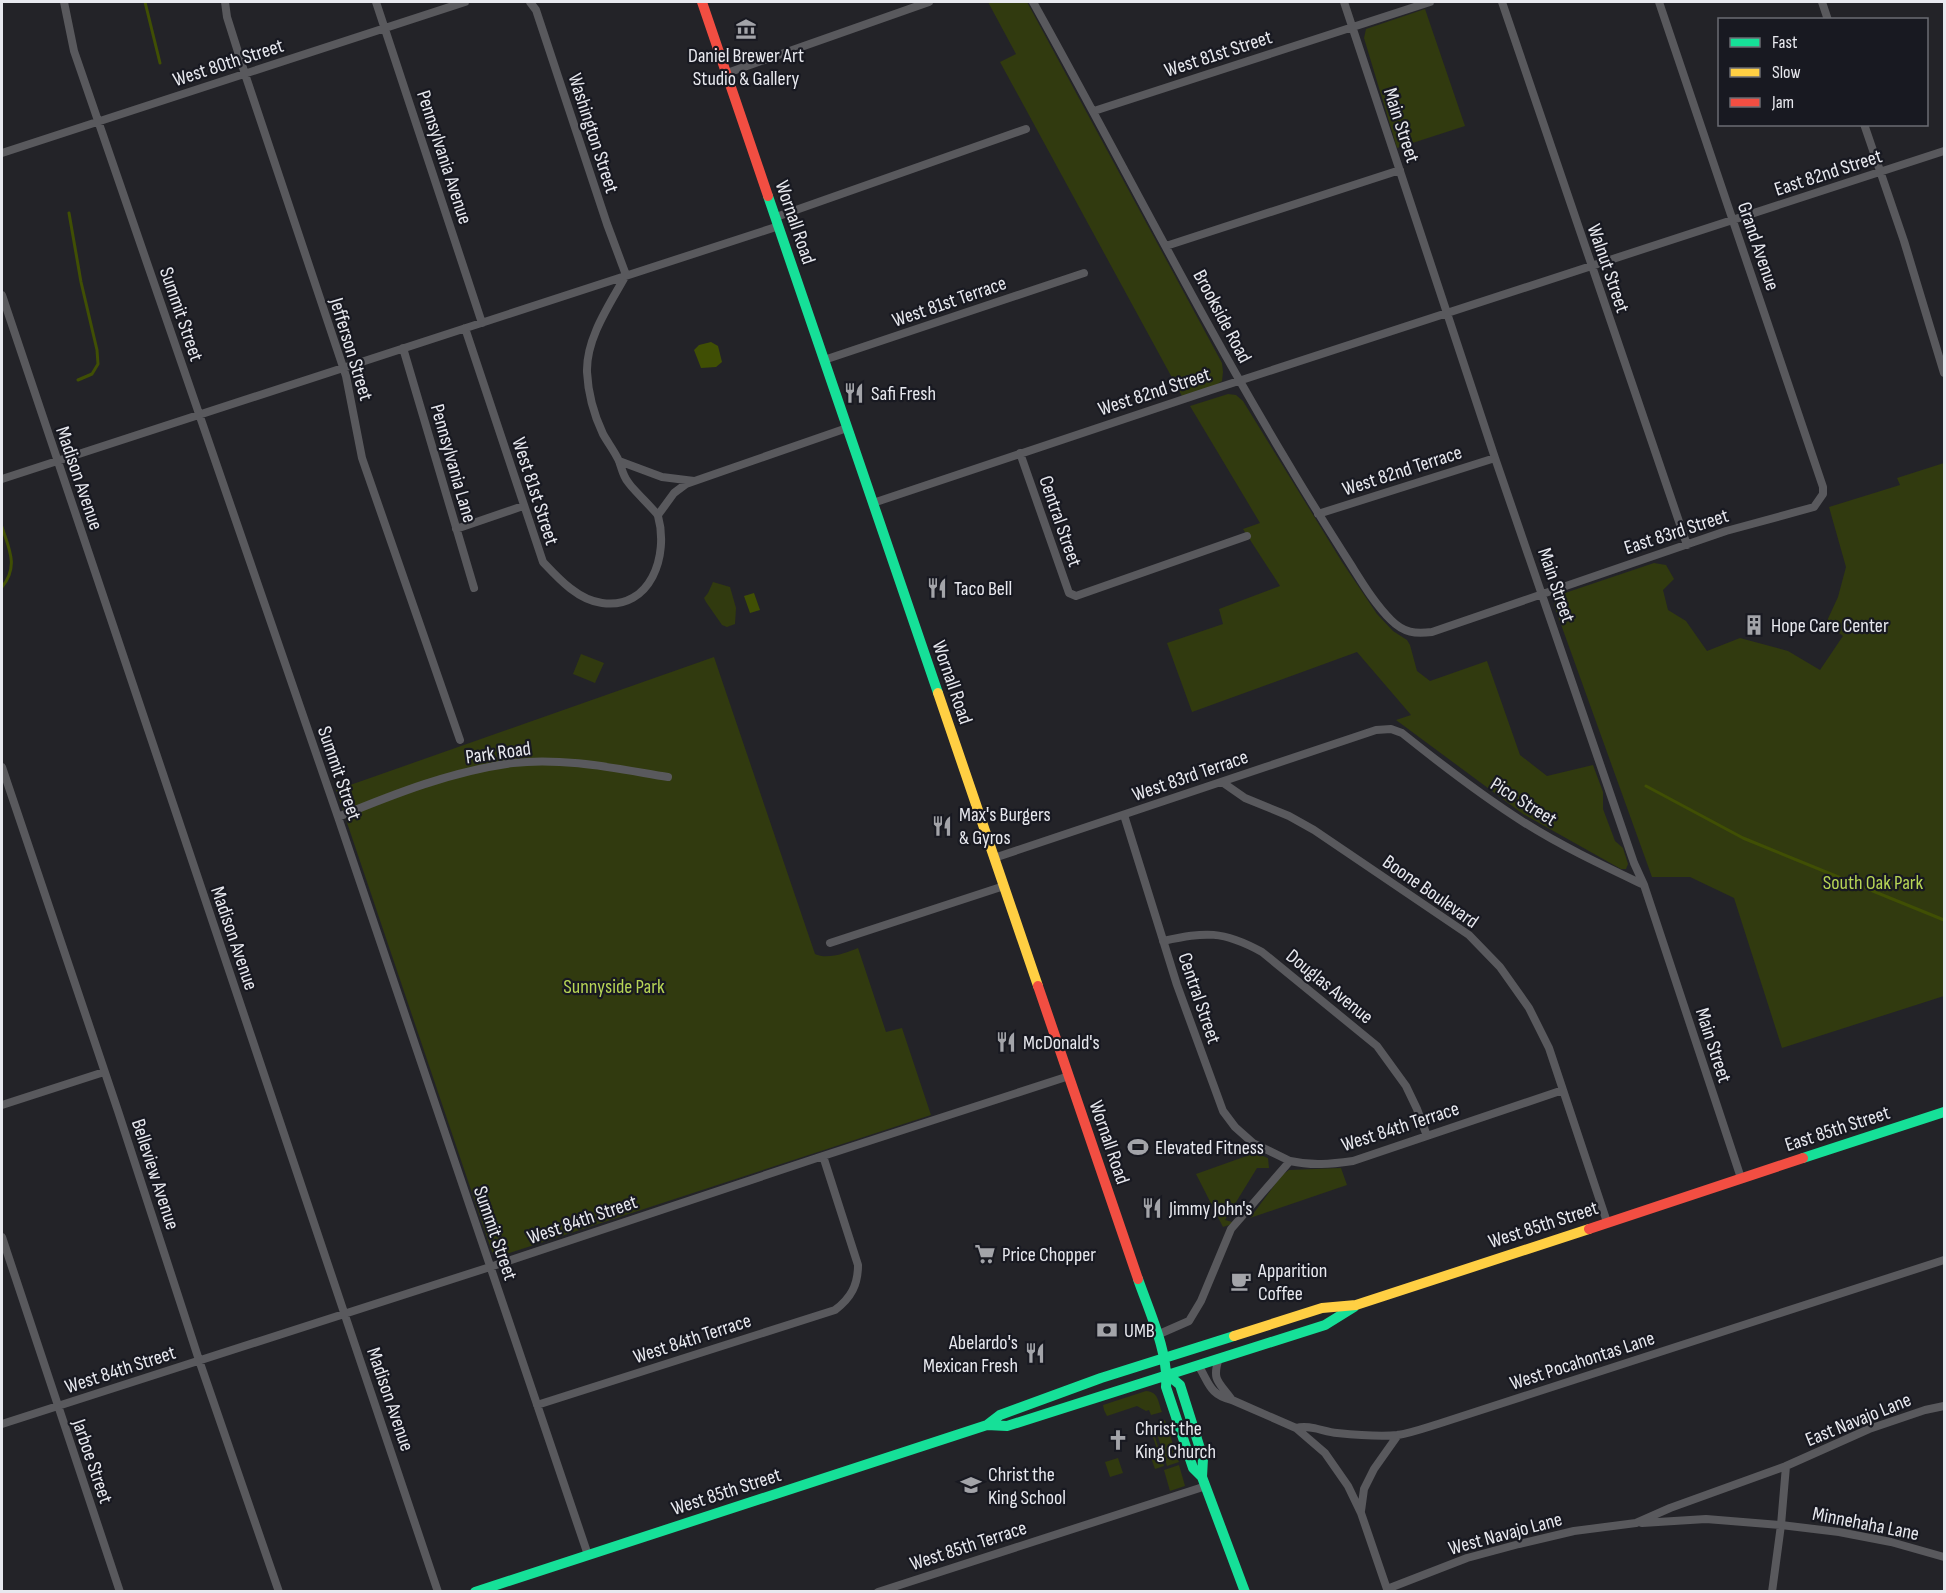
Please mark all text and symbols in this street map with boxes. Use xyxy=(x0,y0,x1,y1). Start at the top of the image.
museum icon: Daniel Brewer Art Studio & Gallery xyxy=(734,17,758,41)
legend xyxy=(1718,18,1928,126)
street label: West 81st Street xyxy=(1162,25,1275,83)
text: Fast xyxy=(1772,32,1798,53)
street label: West 80th Street xyxy=(170,34,287,92)
place label: Daniel Brewer Art Studio & Gallery xyxy=(688,44,804,91)
text: Slow xyxy=(1772,62,1801,83)
street label: Washington Street xyxy=(562,71,624,196)
street label: Main Street xyxy=(1378,85,1424,166)
street label: Pennsylvania Avenue xyxy=(411,87,477,227)
text: Jam xyxy=(1771,92,1794,113)
street label: East 82nd Street xyxy=(1772,144,1885,202)
street label: Wornall Road xyxy=(770,177,821,267)
street label: Grand Avenue xyxy=(1732,199,1784,294)
street label: Walnut Street xyxy=(1582,221,1634,316)
street label: Summit Street xyxy=(154,264,208,364)
street label: Brookside Road xyxy=(1188,266,1257,367)
street label: West 81st Terrace xyxy=(889,271,1010,333)
street label: Jefferson Street xyxy=(324,294,378,404)
street label: West 82nd Street xyxy=(1095,363,1214,421)
restaurant icon: Safi Fresh xyxy=(842,381,866,405)
place label: Safi Fresh xyxy=(871,382,936,406)
street label: Pennsylvania Lane xyxy=(425,401,481,525)
street label: Madison Avenue xyxy=(50,423,108,533)
street label: West 81st Street xyxy=(506,435,564,548)
street label: West 82nd Terrace xyxy=(1340,440,1465,502)
street label: Central Street xyxy=(1033,473,1087,570)
street label: East 83rd Street xyxy=(1621,504,1732,560)
street label: Main Street xyxy=(1532,545,1580,626)
restaurant icon: Taco Bell xyxy=(925,576,949,600)
place label: Taco Bell xyxy=(954,577,1012,601)
building icon: Hope Care Center xyxy=(1742,613,1766,637)
place label: Hope Care Center xyxy=(1771,614,1889,638)
street label: Wornall Road xyxy=(927,637,978,727)
street label: Summit Street xyxy=(312,723,366,823)
street label: Park Road xyxy=(464,737,532,769)
street label: West 83rd Terrace xyxy=(1129,745,1251,807)
street label: Pico Street xyxy=(1486,772,1561,832)
place label: Max's Burgers & Gyros xyxy=(959,803,1051,850)
restaurant icon: Max's Burgers & Gyros xyxy=(930,814,954,838)
street label: Boone Boulevard xyxy=(1378,850,1483,934)
park label: South Oak Park xyxy=(1823,871,1924,895)
street label: Madison Avenue xyxy=(205,883,263,993)
street label: Douglas Avenue xyxy=(1281,944,1378,1029)
street label: Central Street xyxy=(1172,950,1226,1047)
park label: Sunnyside Park xyxy=(563,975,665,999)
street label: Main Street xyxy=(1690,1005,1736,1086)
restaurant icon: McDonald's xyxy=(994,1030,1018,1054)
place label: McDonald's xyxy=(1023,1031,1100,1055)
street label: Wornall Road xyxy=(1084,1097,1135,1187)
street label: West 84th Terrace xyxy=(1338,1097,1462,1157)
street label: East 85th Street xyxy=(1782,1101,1893,1157)
street label: Belleview Avenue xyxy=(126,1116,184,1233)
sports icon: Elevated Fitness xyxy=(1126,1135,1150,1159)
place label: Elevated Fitness xyxy=(1155,1136,1264,1160)
street label: Summit Street xyxy=(468,1183,522,1283)
street label: West 84th Street xyxy=(524,1190,640,1250)
restaurant icon: Jimmy John's xyxy=(1140,1196,1164,1220)
street label: West 85th Street xyxy=(1485,1196,1601,1254)
place label: Jimmy John's xyxy=(1168,1197,1252,1221)
supermarket icon: Price Chopper xyxy=(973,1242,997,1266)
place label: Price Chopper xyxy=(1002,1243,1096,1267)
place label: Apparition Coffee xyxy=(1257,1259,1327,1306)
cafe icon: Apparition Coffee xyxy=(1229,1269,1253,1293)
street label: West 84th Terrace xyxy=(630,1309,754,1369)
bank icon: UMB xyxy=(1095,1318,1119,1342)
place label: UMB xyxy=(1124,1319,1155,1343)
street label: West Pocahontas Lane xyxy=(1507,1326,1658,1396)
place label: Abelardo's Mexican Fresh xyxy=(923,1331,1018,1378)
street label: West 84th Street xyxy=(62,1341,179,1399)
restaurant icon: Abelardo's Mexican Fresh xyxy=(1023,1341,1047,1365)
street label: Madison Avenue xyxy=(361,1344,419,1454)
street label: East Navajo Lane xyxy=(1802,1388,1915,1452)
street label: Jarboe Street xyxy=(66,1415,118,1507)
place label: Christ the King Church xyxy=(1135,1417,1216,1464)
church icon: Christ the King Church xyxy=(1106,1428,1130,1452)
street label: West 85th Street xyxy=(668,1463,784,1521)
place label: Christ the King School xyxy=(988,1463,1066,1510)
school or university icon: Christ the King School xyxy=(959,1473,983,1497)
street label: Minnehaha Lane xyxy=(1810,1502,1921,1546)
street label: West Navajo Lane xyxy=(1446,1507,1565,1561)
street label: West 85th Terrace xyxy=(907,1516,1030,1576)

